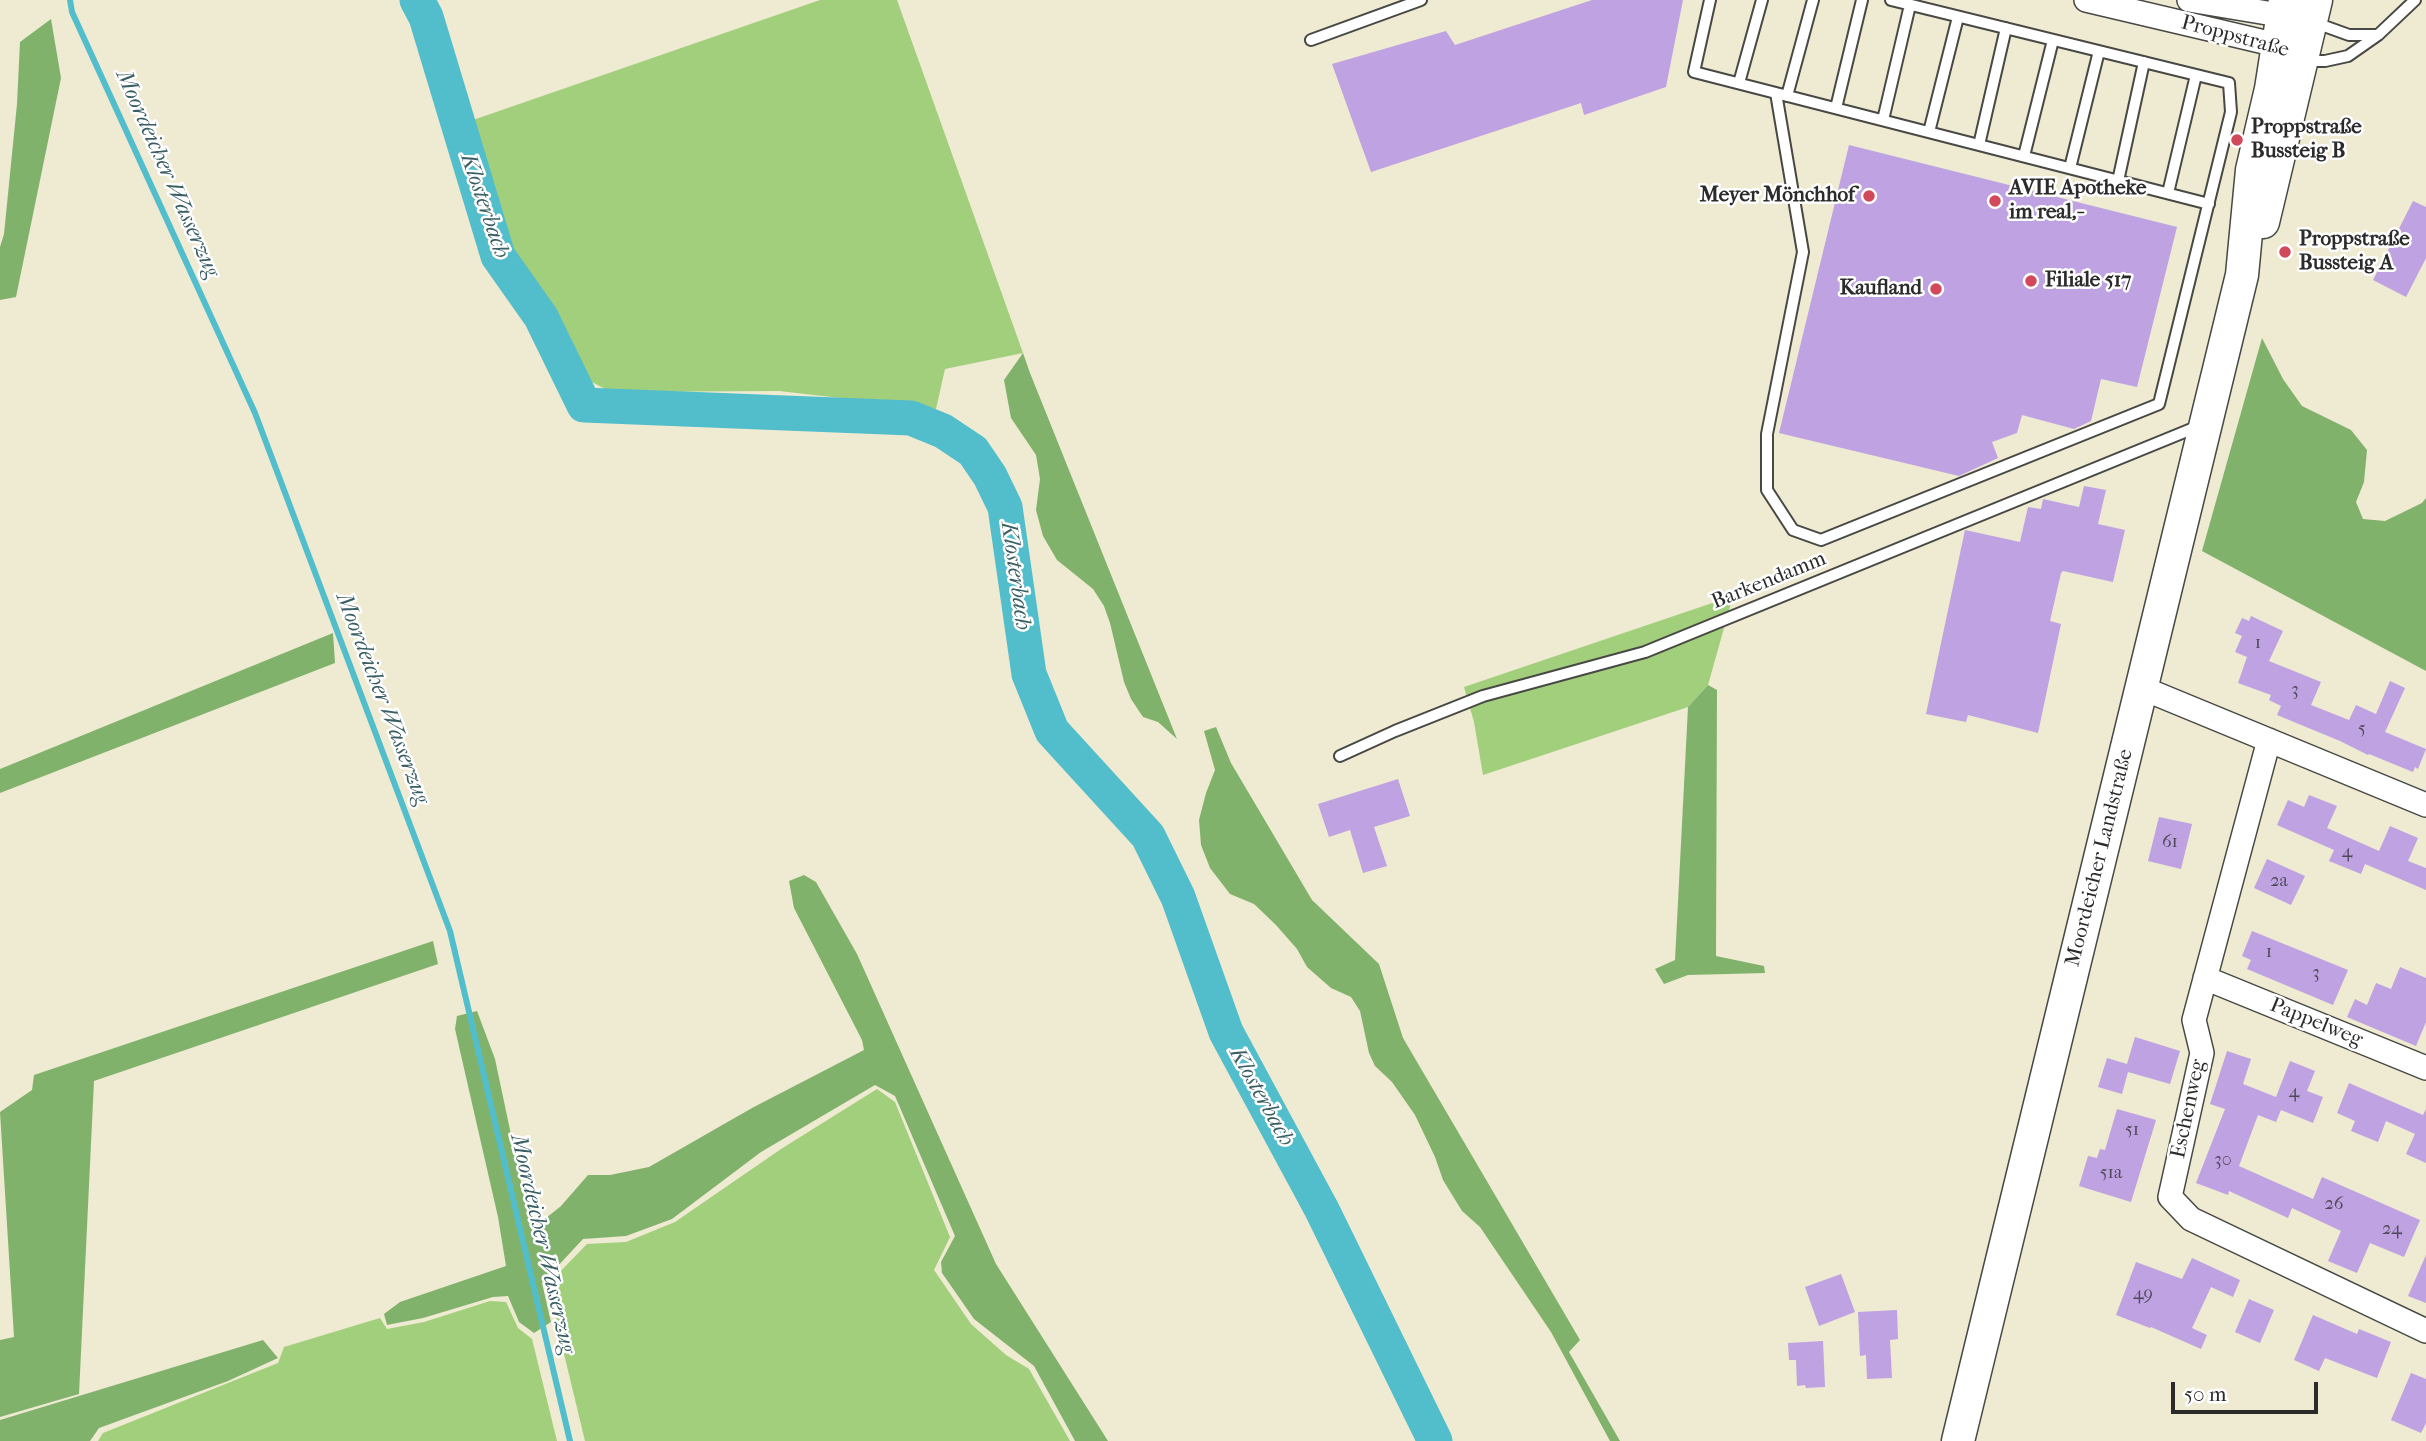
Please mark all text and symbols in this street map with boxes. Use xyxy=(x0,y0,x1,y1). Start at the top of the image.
street label: Proppstraße xyxy=(2178,11,2292,63)
water label: Moordeicher Wasserzug xyxy=(109,66,225,282)
place label: Proppstraße Bussteig B xyxy=(2251,115,2362,165)
marker: Proppstraße Bussteig B xyxy=(2229,132,2245,148)
water label: Klosterbach xyxy=(453,150,515,262)
place label: AVIE Apotheke im real,- xyxy=(2009,176,2146,226)
place label: Meyer Mönchhof xyxy=(1700,183,1855,209)
marker: Meyer Mönchhof xyxy=(1861,188,1877,204)
marker: AVIE Apotheke im real,- xyxy=(1987,193,2003,209)
place label: Proppstraße Bussteig A xyxy=(2299,227,2410,277)
marker: Proppstraße Bussteig A xyxy=(2277,244,2293,260)
place label: Filiale 517 xyxy=(2045,268,2131,294)
marker: Filiale 517 xyxy=(2023,273,2039,289)
place label: Kaufland xyxy=(1840,276,1922,302)
marker: Kaufland xyxy=(1928,281,1944,297)
water label: Klosterbach xyxy=(994,520,1036,632)
street label: Barkendamm xyxy=(1708,547,1830,615)
water label: Moordeicher Wasserzug xyxy=(329,589,435,809)
house number: 1 xyxy=(2255,633,2261,655)
house number: 3 xyxy=(2291,680,2299,702)
house number: 5 xyxy=(2358,719,2366,741)
street label: Moordeicher Landstraße xyxy=(2061,747,2139,969)
house number: 61 xyxy=(2162,832,2178,854)
house number: 4 xyxy=(2342,842,2352,864)
house number: 2a xyxy=(2270,871,2288,893)
house number: 1 xyxy=(2266,942,2272,964)
house number: 3 xyxy=(2312,963,2320,985)
street label: Pappelweg xyxy=(2266,993,2366,1053)
water label: Klosterbach xyxy=(1223,1043,1299,1151)
street label: Eschenweg xyxy=(2166,1057,2212,1161)
house number: 4 xyxy=(2289,1082,2299,1104)
house number: 51 xyxy=(2125,1120,2139,1142)
water label: Moordeicher Wasserzug xyxy=(503,1132,581,1356)
house number: 30 xyxy=(2214,1150,2232,1172)
house number: 51a xyxy=(2100,1163,2122,1185)
house number: 26 xyxy=(2324,1194,2344,1216)
house number: 24 xyxy=(2382,1219,2402,1241)
house number: 49 xyxy=(2133,1284,2153,1306)
scale bar xyxy=(2174,1368,2321,1412)
text: 50 m xyxy=(2184,1382,2227,1406)

